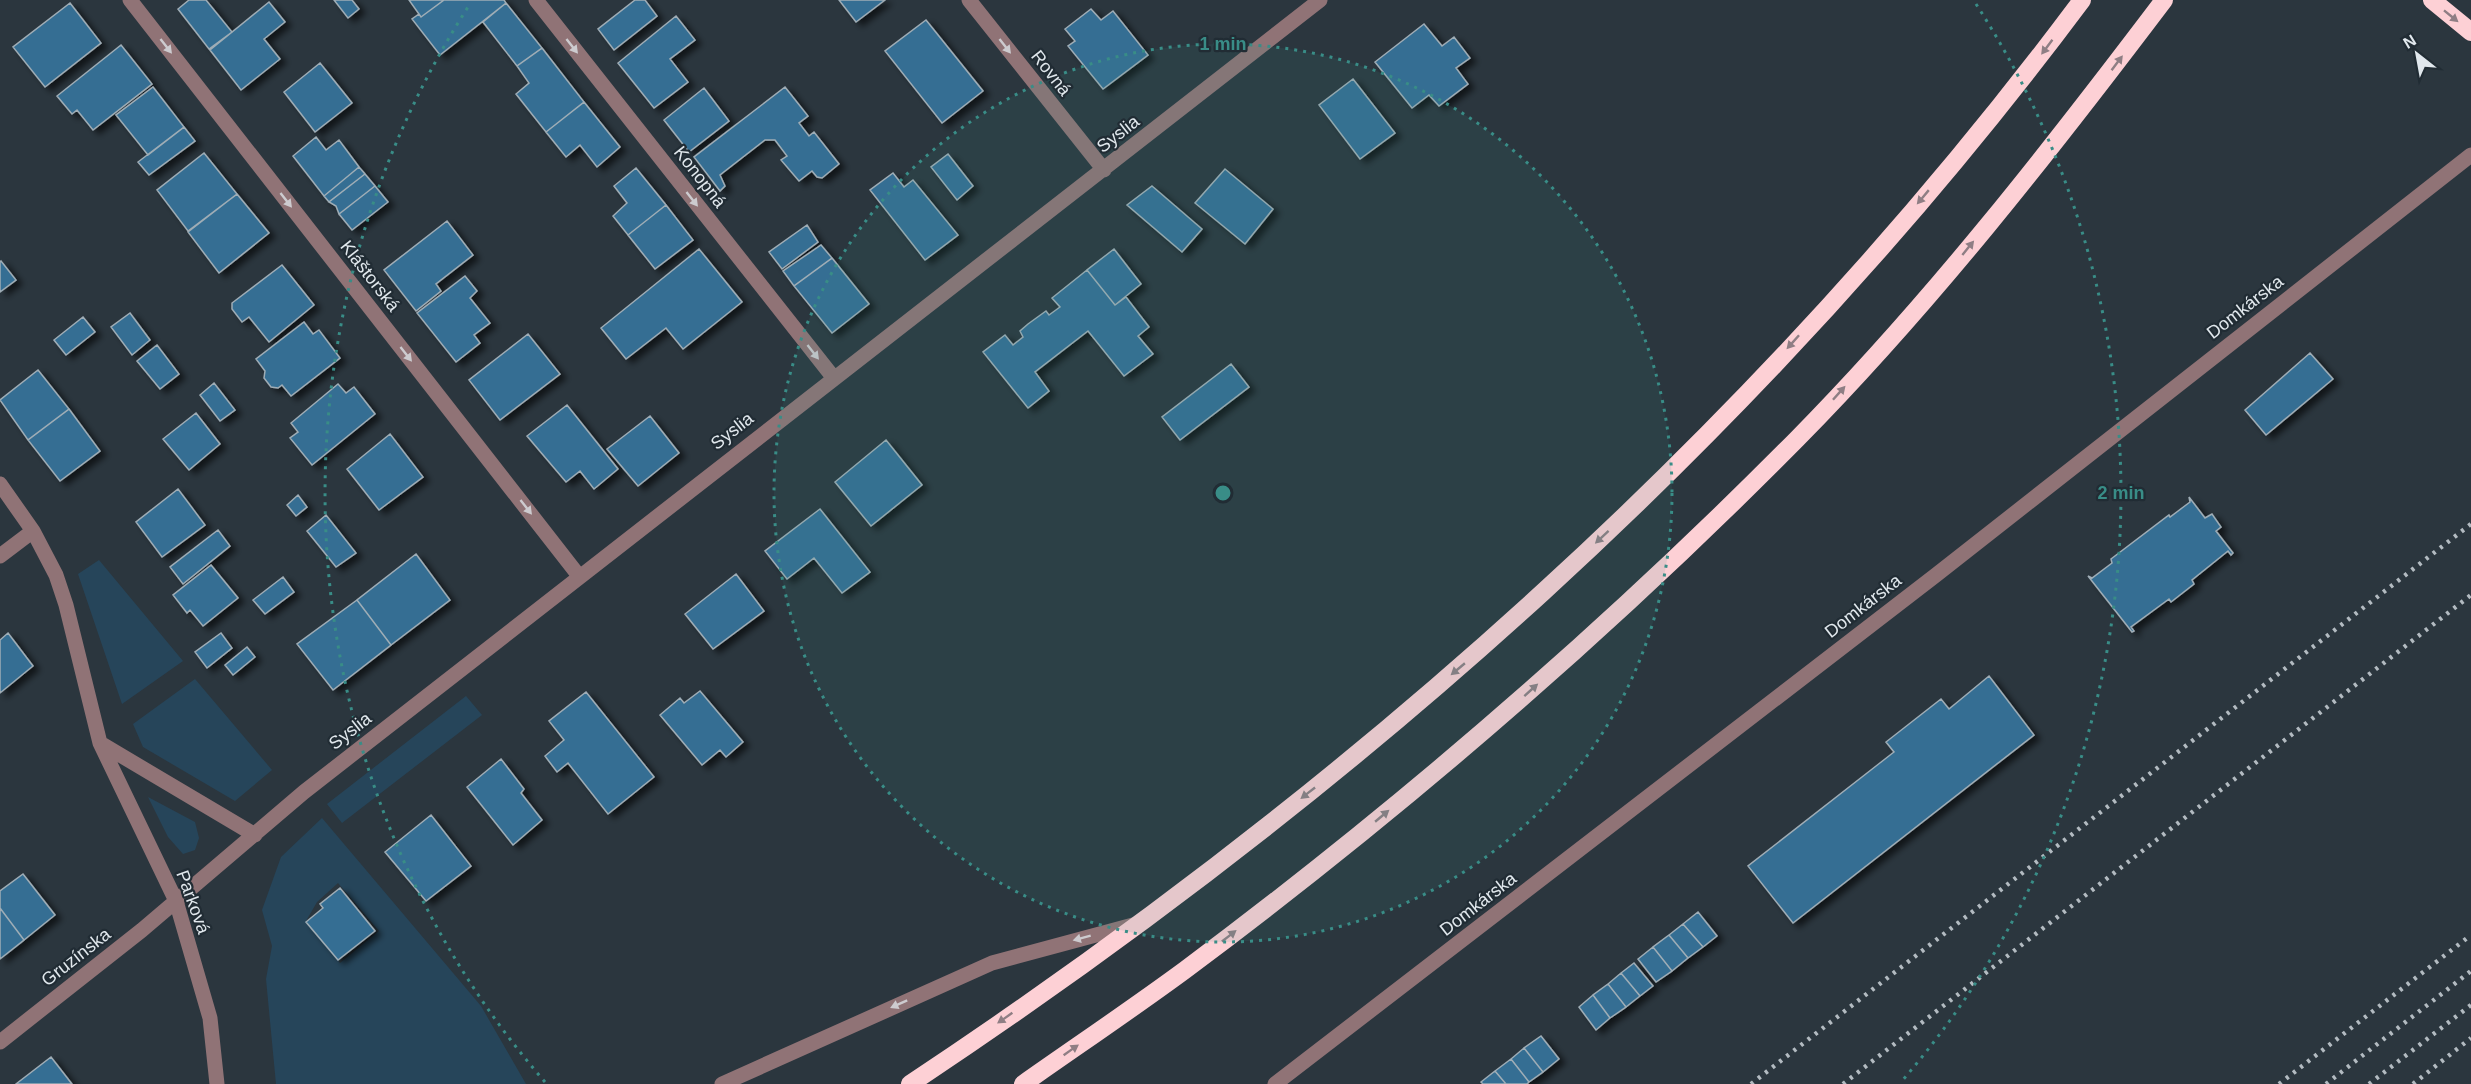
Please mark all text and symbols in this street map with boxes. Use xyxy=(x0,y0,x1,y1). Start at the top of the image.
one-way arrow xyxy=(2444,9,2459,22)
north arrow xyxy=(2387,24,2447,84)
text: N xyxy=(2400,31,2419,52)
text: 1 min xyxy=(1199,34,1247,54)
one-way arrow xyxy=(159,38,172,54)
one-way arrow xyxy=(565,38,578,54)
one-way arrow xyxy=(999,38,1012,54)
one-way arrow xyxy=(2042,39,2054,54)
street label: Rovná xyxy=(1027,46,1076,100)
one-way arrow xyxy=(2110,55,2122,70)
street label: Syslia xyxy=(1093,111,1144,157)
street label: Konopná xyxy=(670,142,731,212)
one-way arrow xyxy=(1917,189,1930,205)
one-way arrow xyxy=(686,191,699,207)
one-way arrow xyxy=(279,192,292,208)
street label: Kláštorská xyxy=(336,237,404,316)
one-way arrow xyxy=(1962,240,1975,256)
street label: Domkárska xyxy=(2203,270,2288,343)
one-way arrow xyxy=(1786,335,1800,350)
one-way arrow xyxy=(807,345,819,360)
one-way arrow xyxy=(399,346,411,361)
one-way arrow xyxy=(1832,386,1846,401)
street label: Syslia xyxy=(707,408,758,454)
centre of rings xyxy=(1213,483,1233,503)
text: 2 min xyxy=(2097,483,2145,503)
one-way arrow xyxy=(519,499,532,515)
one-way arrow xyxy=(1594,530,1609,544)
street label: Domkárska xyxy=(1821,569,1906,642)
one-way arrow xyxy=(1451,662,1466,675)
one-way arrow xyxy=(1524,683,1539,697)
street label: Syslia xyxy=(325,708,376,754)
one-way arrow xyxy=(1300,787,1316,799)
one-way arrow xyxy=(1374,809,1390,822)
street label: Domkárska xyxy=(1436,867,1521,940)
street label: Parková xyxy=(172,868,214,937)
street label: Gruzínska xyxy=(38,923,115,990)
one-way arrow xyxy=(1221,931,1236,943)
one-way arrow xyxy=(1073,934,1091,944)
one-way arrow xyxy=(890,1000,908,1010)
one-way arrow xyxy=(997,1012,1013,1023)
one-way arrow xyxy=(1062,1044,1078,1056)

